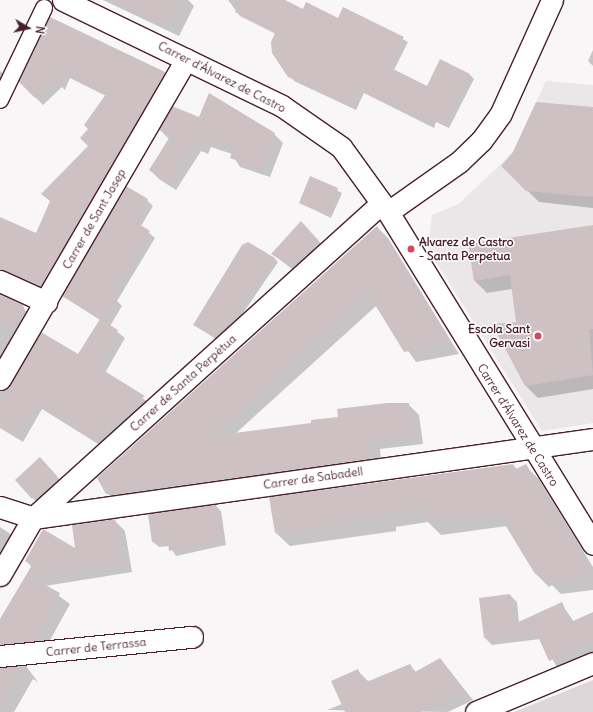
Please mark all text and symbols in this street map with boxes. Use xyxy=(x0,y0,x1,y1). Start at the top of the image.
north arrow xyxy=(8,8,48,48)
text: N xyxy=(32,25,47,35)
street label: Carrer d'Álvarez de Castro xyxy=(156,38,288,116)
street label: Carrer de Sant Josep xyxy=(59,166,129,272)
place label: Alvarez de Castro - Santa Perpetua xyxy=(419,235,514,263)
marker: Alvarez de Castro - Santa Perpetua xyxy=(406,244,416,254)
place label: Escola Sant Gervasi xyxy=(468,322,530,350)
street label: Carrer de Santa Perpètua xyxy=(127,331,239,435)
marker: Escola Sant Gervasi xyxy=(533,331,543,341)
street label: Carrer d'Álvarez de Castro xyxy=(474,361,562,489)
street label: Carrer de Sabadell xyxy=(262,464,364,492)
street label: Carrer de Terrassa xyxy=(45,635,147,659)

